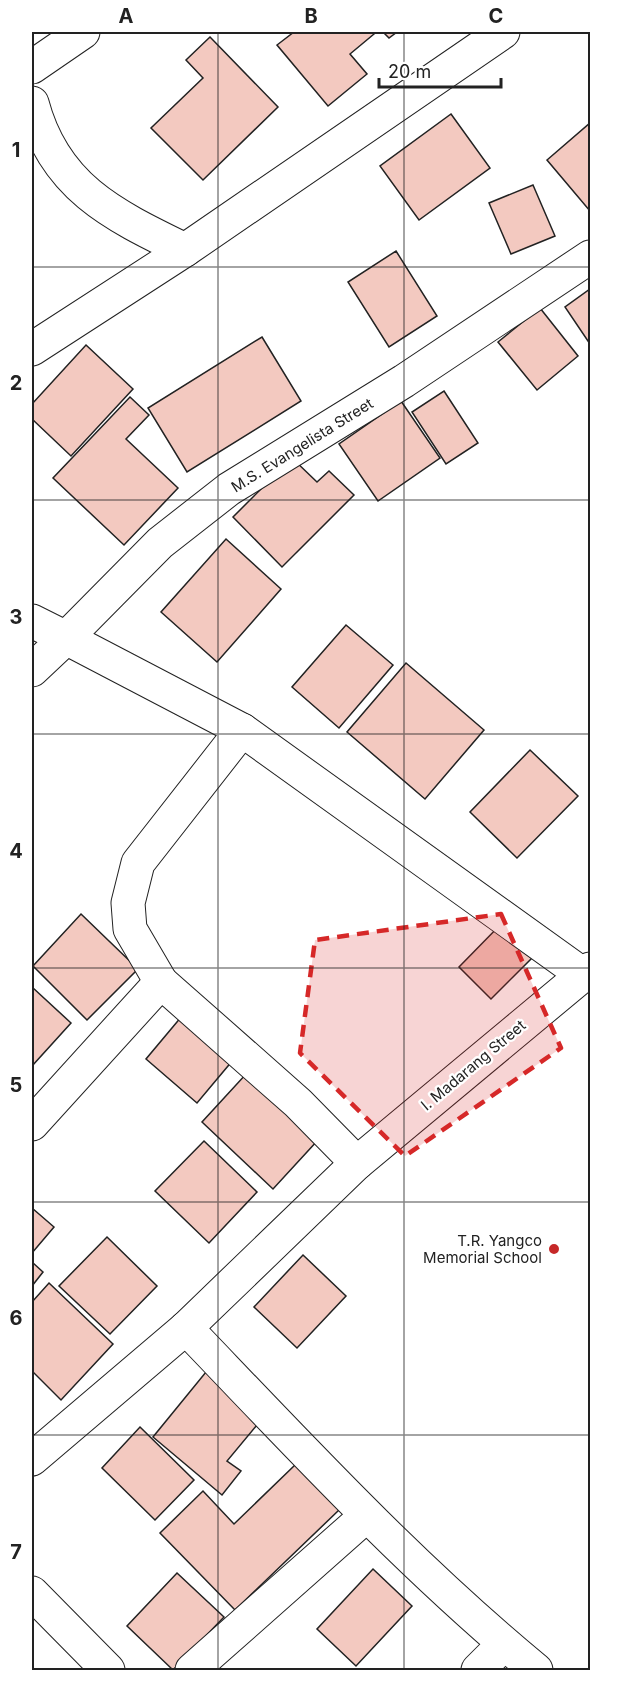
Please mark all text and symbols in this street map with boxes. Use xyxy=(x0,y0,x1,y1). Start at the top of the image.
text: A xyxy=(119,4,134,28)
text: B xyxy=(304,4,318,28)
text: C xyxy=(489,4,503,28)
scale bar xyxy=(379,51,500,89)
text: 20 m xyxy=(388,61,431,82)
text: 1 xyxy=(12,138,20,162)
text: 2 xyxy=(10,371,22,395)
street label: M.S. Evangelista Street xyxy=(228,394,377,496)
text: 3 xyxy=(10,605,22,629)
text: 4 xyxy=(9,839,23,863)
street label: I. Madarang Street xyxy=(417,1016,529,1114)
text: 5 xyxy=(10,1073,22,1097)
place label: T.R. Yangco Memorial School xyxy=(423,1231,542,1267)
marker: T.R. Yangco Memorial School xyxy=(547,1242,561,1256)
text: 6 xyxy=(10,1306,23,1330)
text: 7 xyxy=(10,1540,22,1564)

